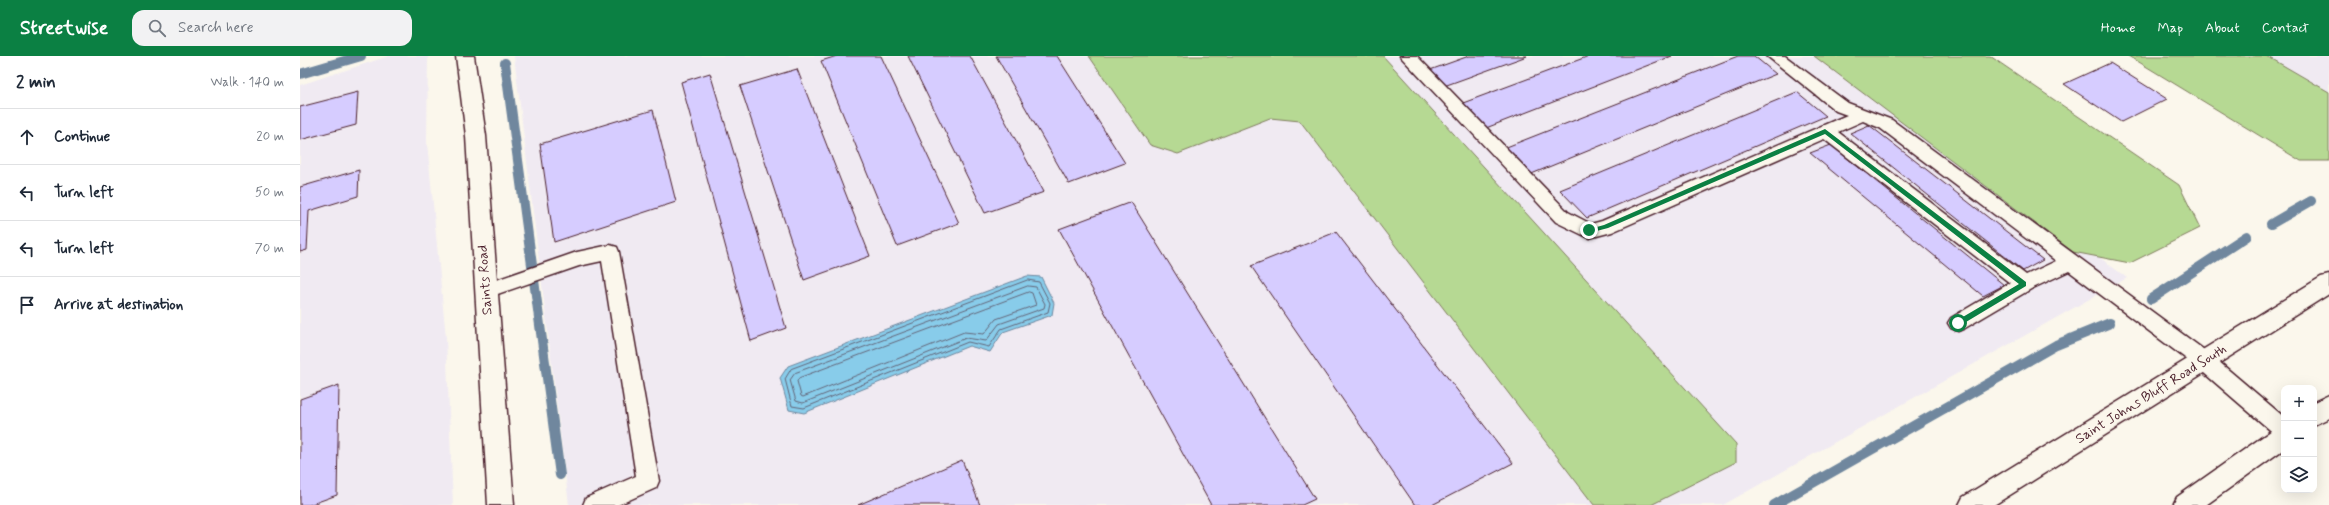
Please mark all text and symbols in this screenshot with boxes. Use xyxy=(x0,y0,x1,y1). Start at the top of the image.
search box xyxy=(132,10,412,46)
text: Streetwise xyxy=(20,16,108,41)
icon: search xyxy=(146,17,168,39)
text: Search here xyxy=(178,18,254,38)
text: Home xyxy=(2101,19,2135,37)
text: Map xyxy=(2157,19,2183,37)
text: About xyxy=(2205,19,2240,37)
text: Contact xyxy=(2262,19,2309,37)
text: 2 min xyxy=(16,71,56,93)
text: Walk · 140 m xyxy=(211,74,284,91)
icon: ahead xyxy=(16,126,38,148)
text: Continue xyxy=(54,127,110,147)
text: 20 m xyxy=(256,128,284,145)
icon: left xyxy=(16,182,38,204)
text: Turn left xyxy=(54,183,114,203)
text: 50 m xyxy=(255,184,284,201)
route end xyxy=(1580,221,1598,239)
icon: left xyxy=(16,238,38,260)
text: Turn left xyxy=(54,239,114,259)
text: 70 m xyxy=(255,240,284,257)
street label: Saints Road xyxy=(474,244,496,316)
icon: arrive xyxy=(16,294,38,316)
text: Arrive at destination xyxy=(54,295,183,315)
route start xyxy=(1949,314,1967,332)
street label: Saint Johns Bluff Road South xyxy=(2072,340,2230,448)
map controls xyxy=(2281,385,2317,493)
button: + xyxy=(2281,385,2317,421)
button: − xyxy=(2281,421,2317,457)
button: layers xyxy=(2281,457,2317,493)

